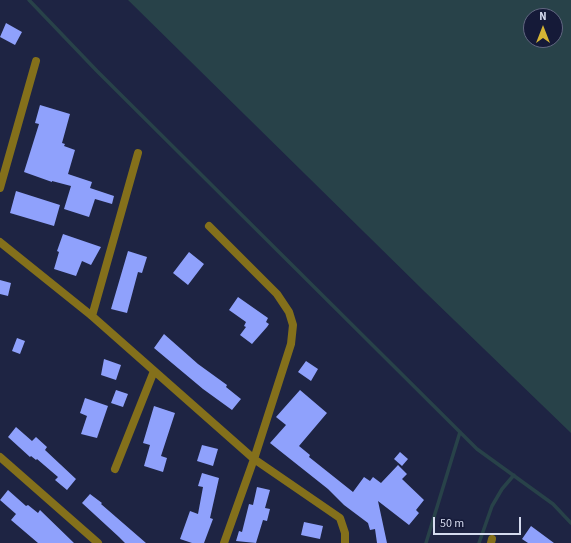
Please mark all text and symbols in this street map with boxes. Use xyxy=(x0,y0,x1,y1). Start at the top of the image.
north arrow xyxy=(523,8,563,48)
text: N xyxy=(539,9,547,24)
scale bar xyxy=(435,509,523,535)
text: 50 m xyxy=(440,515,464,532)

